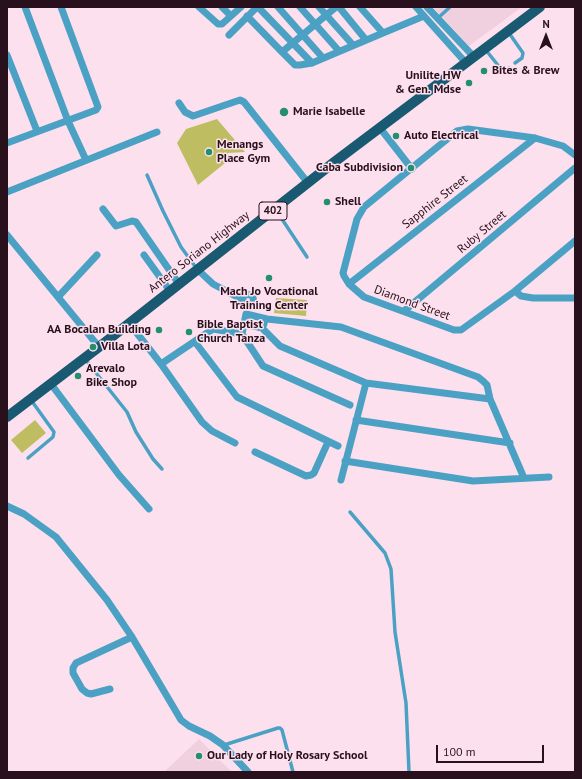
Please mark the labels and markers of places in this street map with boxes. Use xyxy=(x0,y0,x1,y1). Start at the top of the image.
place label: Bites & Brew xyxy=(492,64,559,78)
marker: Bites & Brew xyxy=(479,66,489,76)
place label: Unilite HW & Gen. Mdse xyxy=(395,69,461,97)
marker: Unilite HW & Gen. Mdse xyxy=(464,78,474,88)
place label: Marie Isabelle xyxy=(293,105,365,119)
marker: Marie Isabelle xyxy=(278,106,290,118)
place label: Auto Electrical xyxy=(404,129,479,143)
marker: Auto Electrical xyxy=(391,131,401,141)
place label: Menangs Place Gym xyxy=(217,138,270,166)
marker: Menangs Place Gym xyxy=(204,147,214,157)
place label: Caba Subdivision xyxy=(316,161,403,175)
marker: Caba Subdivision xyxy=(406,163,416,173)
place label: Shell xyxy=(335,195,361,209)
marker: Shell xyxy=(322,197,332,207)
marker: Mach Jo Vocational Training Center xyxy=(264,273,274,283)
place label: Mach Jo Vocational Training Center xyxy=(220,285,318,313)
place label: Bible Baptist Church Tanza xyxy=(197,318,265,346)
place label: AA Bocalan Building xyxy=(47,323,151,337)
marker: AA Bocalan Building xyxy=(154,325,164,335)
marker: Bible Baptist Church Tanza xyxy=(184,327,194,337)
place label: Villa Lota xyxy=(101,340,150,354)
marker: Villa Lota xyxy=(88,342,98,352)
place label: Arevalo Bike Shop xyxy=(86,362,137,390)
marker: Arevalo Bike Shop xyxy=(73,371,83,381)
place label: Our Lady of Holy Rosary School xyxy=(207,749,367,763)
marker: Our Lady of Holy Rosary School xyxy=(194,751,204,761)

